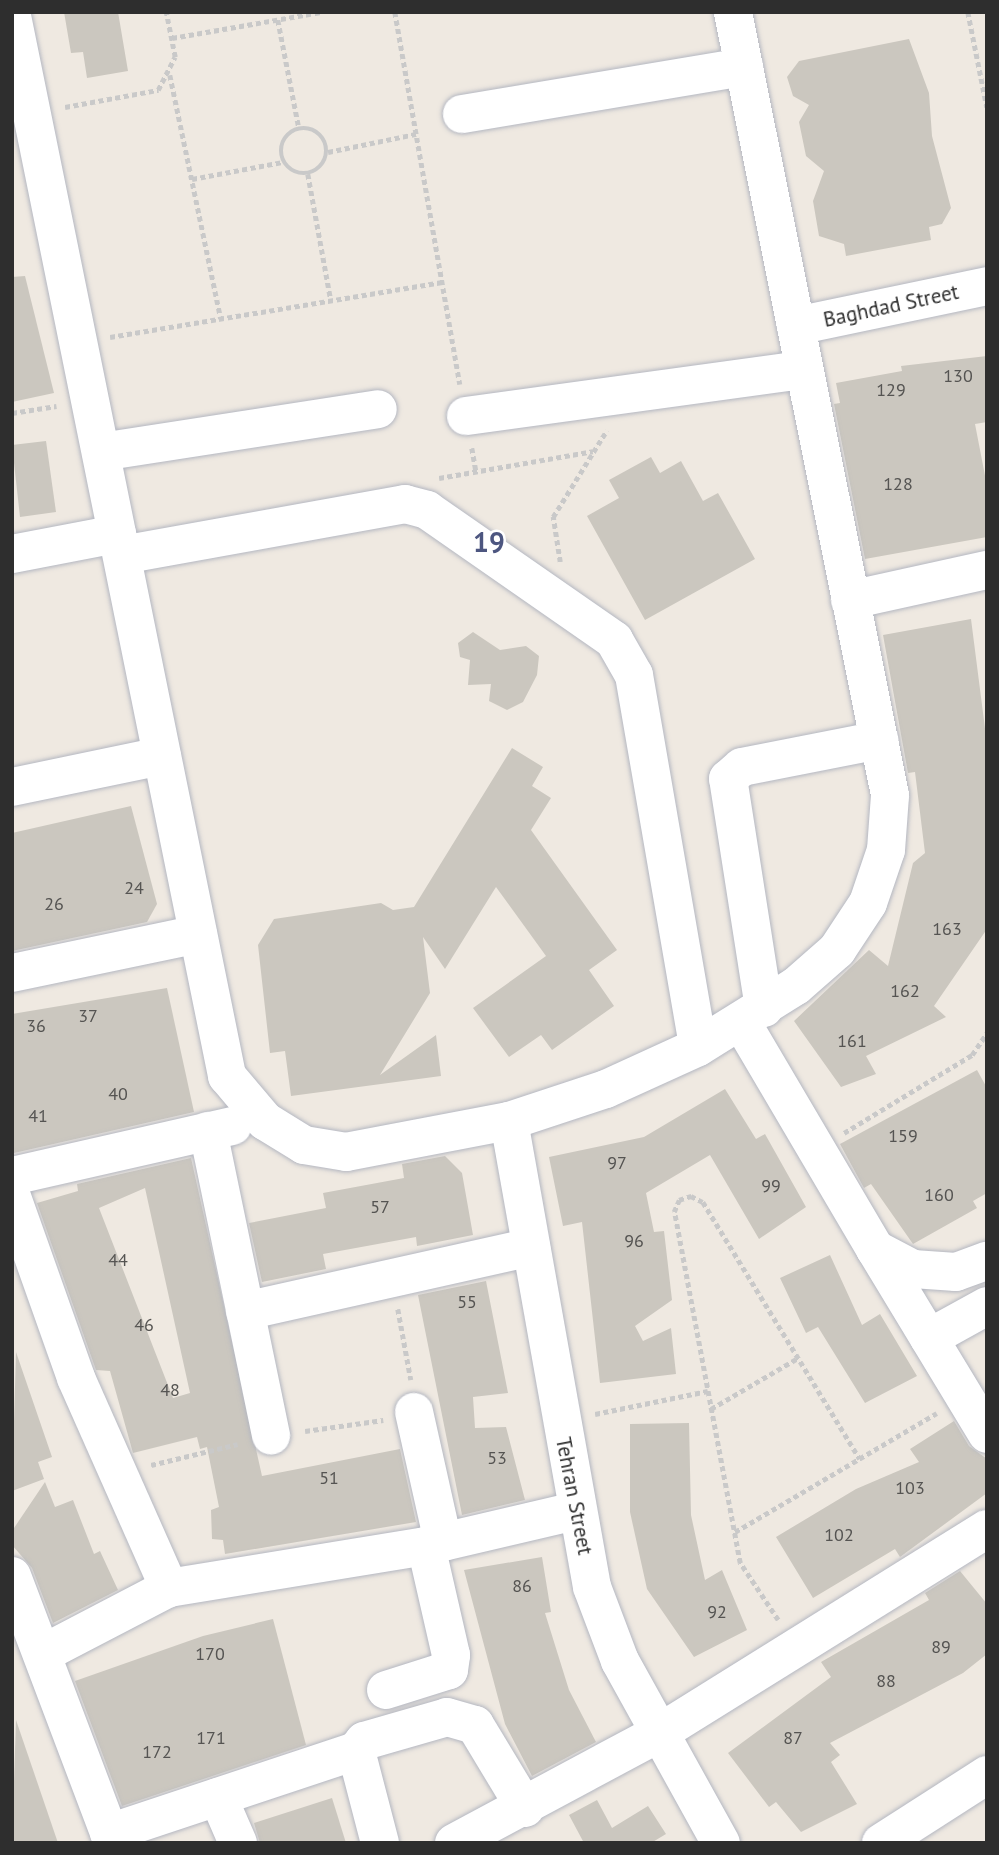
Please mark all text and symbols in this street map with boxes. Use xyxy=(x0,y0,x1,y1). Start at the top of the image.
street label: Baghdad Street xyxy=(821,279,961,333)
house number: 130 xyxy=(943,365,973,387)
house number: 129 xyxy=(876,379,906,401)
house number: 128 xyxy=(883,473,913,495)
district label: 19 xyxy=(473,525,505,559)
house number: 24 xyxy=(124,877,144,899)
house number: 26 xyxy=(44,893,64,915)
house number: 163 xyxy=(932,918,962,940)
house number: 162 xyxy=(890,980,920,1002)
house number: 37 xyxy=(78,1005,98,1027)
house number: 36 xyxy=(26,1015,46,1037)
house number: 161 xyxy=(837,1030,867,1052)
house number: 40 xyxy=(108,1083,128,1105)
house number: 41 xyxy=(28,1105,48,1127)
house number: 159 xyxy=(888,1125,918,1147)
house number: 97 xyxy=(607,1152,627,1174)
house number: 99 xyxy=(761,1175,781,1197)
house number: 160 xyxy=(924,1184,954,1206)
house number: 57 xyxy=(370,1196,390,1218)
house number: 96 xyxy=(624,1230,644,1252)
house number: 44 xyxy=(108,1249,128,1271)
house number: 55 xyxy=(457,1291,477,1313)
house number: 46 xyxy=(134,1314,154,1336)
house number: 48 xyxy=(160,1379,180,1401)
street label: Tehran Street xyxy=(550,1435,598,1557)
house number: 53 xyxy=(487,1447,507,1469)
house number: 51 xyxy=(319,1467,339,1489)
house number: 103 xyxy=(895,1477,925,1499)
house number: 102 xyxy=(824,1524,854,1546)
house number: 86 xyxy=(512,1575,532,1597)
house number: 92 xyxy=(707,1601,727,1623)
house number: 89 xyxy=(931,1636,951,1658)
house number: 170 xyxy=(195,1643,225,1665)
house number: 88 xyxy=(876,1670,896,1692)
house number: 171 xyxy=(196,1727,226,1749)
house number: 87 xyxy=(783,1727,803,1749)
house number: 172 xyxy=(142,1741,172,1763)

